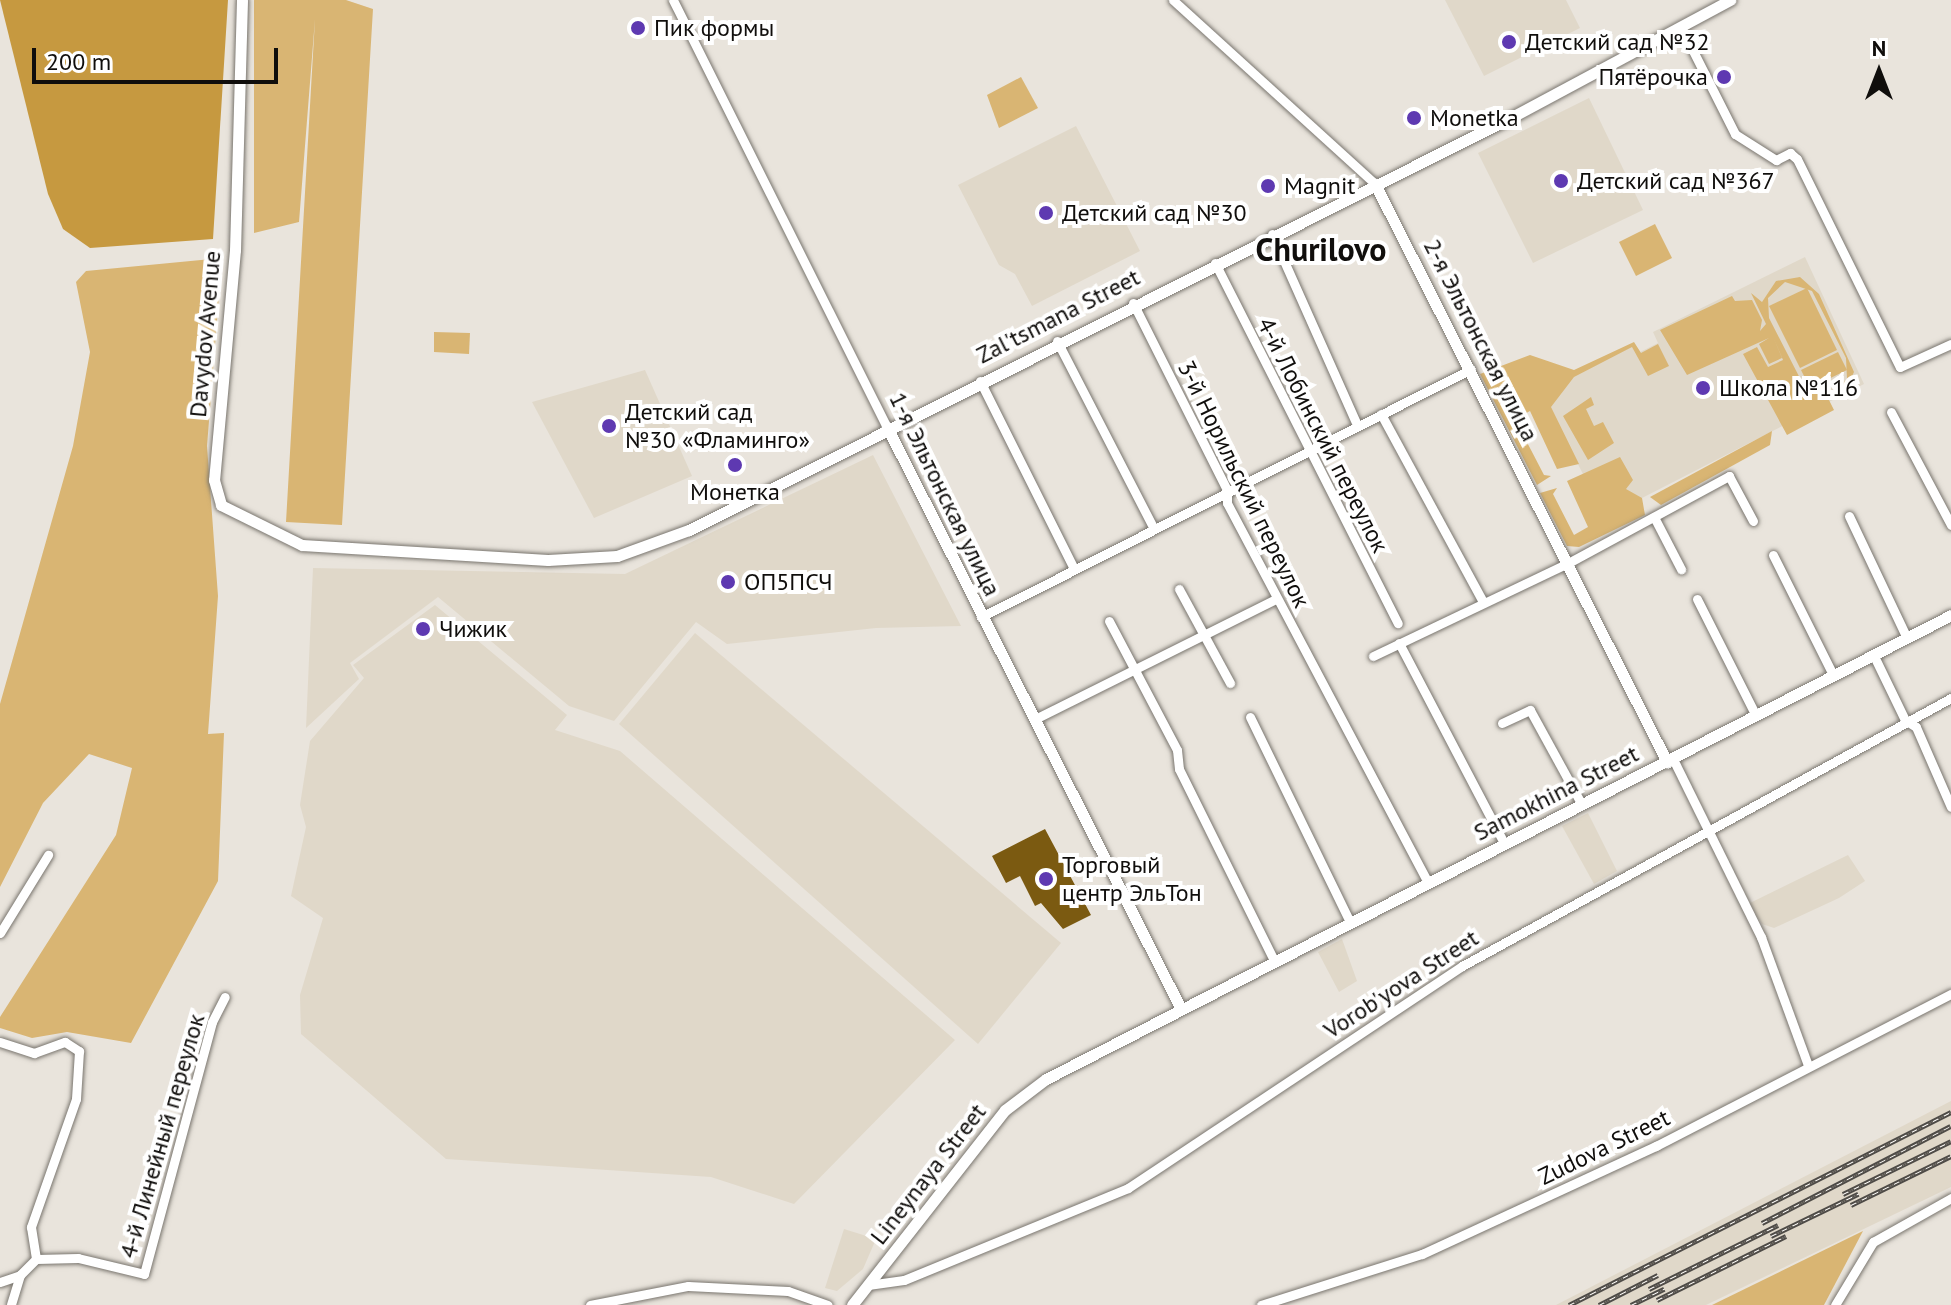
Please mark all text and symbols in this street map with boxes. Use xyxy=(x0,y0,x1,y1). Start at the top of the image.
place label: Пик формы xyxy=(654,14,774,42)
marker: Пик формы xyxy=(629,19,647,37)
place label: Детский сад №32 xyxy=(1525,28,1710,56)
scale bar xyxy=(36,32,282,82)
north arrow xyxy=(1839,32,1919,112)
marker: Детский сад №32 xyxy=(1500,33,1518,51)
text: N xyxy=(1872,34,1886,62)
text: 200 m xyxy=(46,46,111,77)
place label: Пятёрочка xyxy=(1598,63,1708,91)
marker: Пятёрочка xyxy=(1715,68,1733,86)
place label: Monetka xyxy=(1430,104,1519,132)
marker: Monetka xyxy=(1405,109,1423,127)
place label: Детский сад №367 xyxy=(1577,167,1775,195)
place label: Magnit xyxy=(1284,172,1355,200)
marker: Детский сад №367 xyxy=(1552,172,1570,190)
marker: Magnit xyxy=(1259,177,1277,195)
place label: Детский сад №30 xyxy=(1062,199,1247,227)
marker: Детский сад №30 xyxy=(1037,204,1055,222)
district label: Churilovo xyxy=(1256,230,1386,268)
street label: 2-я Эльтонская улица xyxy=(1418,234,1544,446)
street label: Davydov Avenue xyxy=(183,249,227,419)
street label: Zal'tsmana Street xyxy=(972,263,1144,369)
street label: 4-й Лобинский переулок xyxy=(1251,313,1395,557)
street label: 3-й Норильский переулок xyxy=(1172,356,1316,612)
place label: Школа №116 xyxy=(1719,374,1858,402)
marker: Школа №116 xyxy=(1694,379,1712,397)
street label: 1-я Эльтонская улица xyxy=(883,387,1007,601)
place label: Детский сад №30 «Фламинго» xyxy=(625,398,810,454)
marker: Детский сад №30 «Фламинго» xyxy=(600,417,618,435)
marker: Монетка xyxy=(726,456,744,474)
place label: Монетка xyxy=(690,478,780,506)
place label: ОП5ПСЧ xyxy=(744,568,833,596)
marker: ОП5ПСЧ xyxy=(719,573,737,591)
place label: Чижик xyxy=(439,615,507,643)
marker: Чижик xyxy=(414,620,432,638)
street label: Samokhina Street xyxy=(1469,739,1643,847)
place label: Торговый центр ЭльТон xyxy=(1062,851,1202,907)
marker: Торговый центр ЭльТон xyxy=(1037,870,1055,888)
street label: Vorob'yova Street xyxy=(1318,923,1484,1045)
street label: 4-й Линейный переулок xyxy=(113,1010,211,1262)
street label: Lineynaya Street xyxy=(864,1098,992,1250)
street label: Zudova Street xyxy=(1534,1103,1674,1191)

